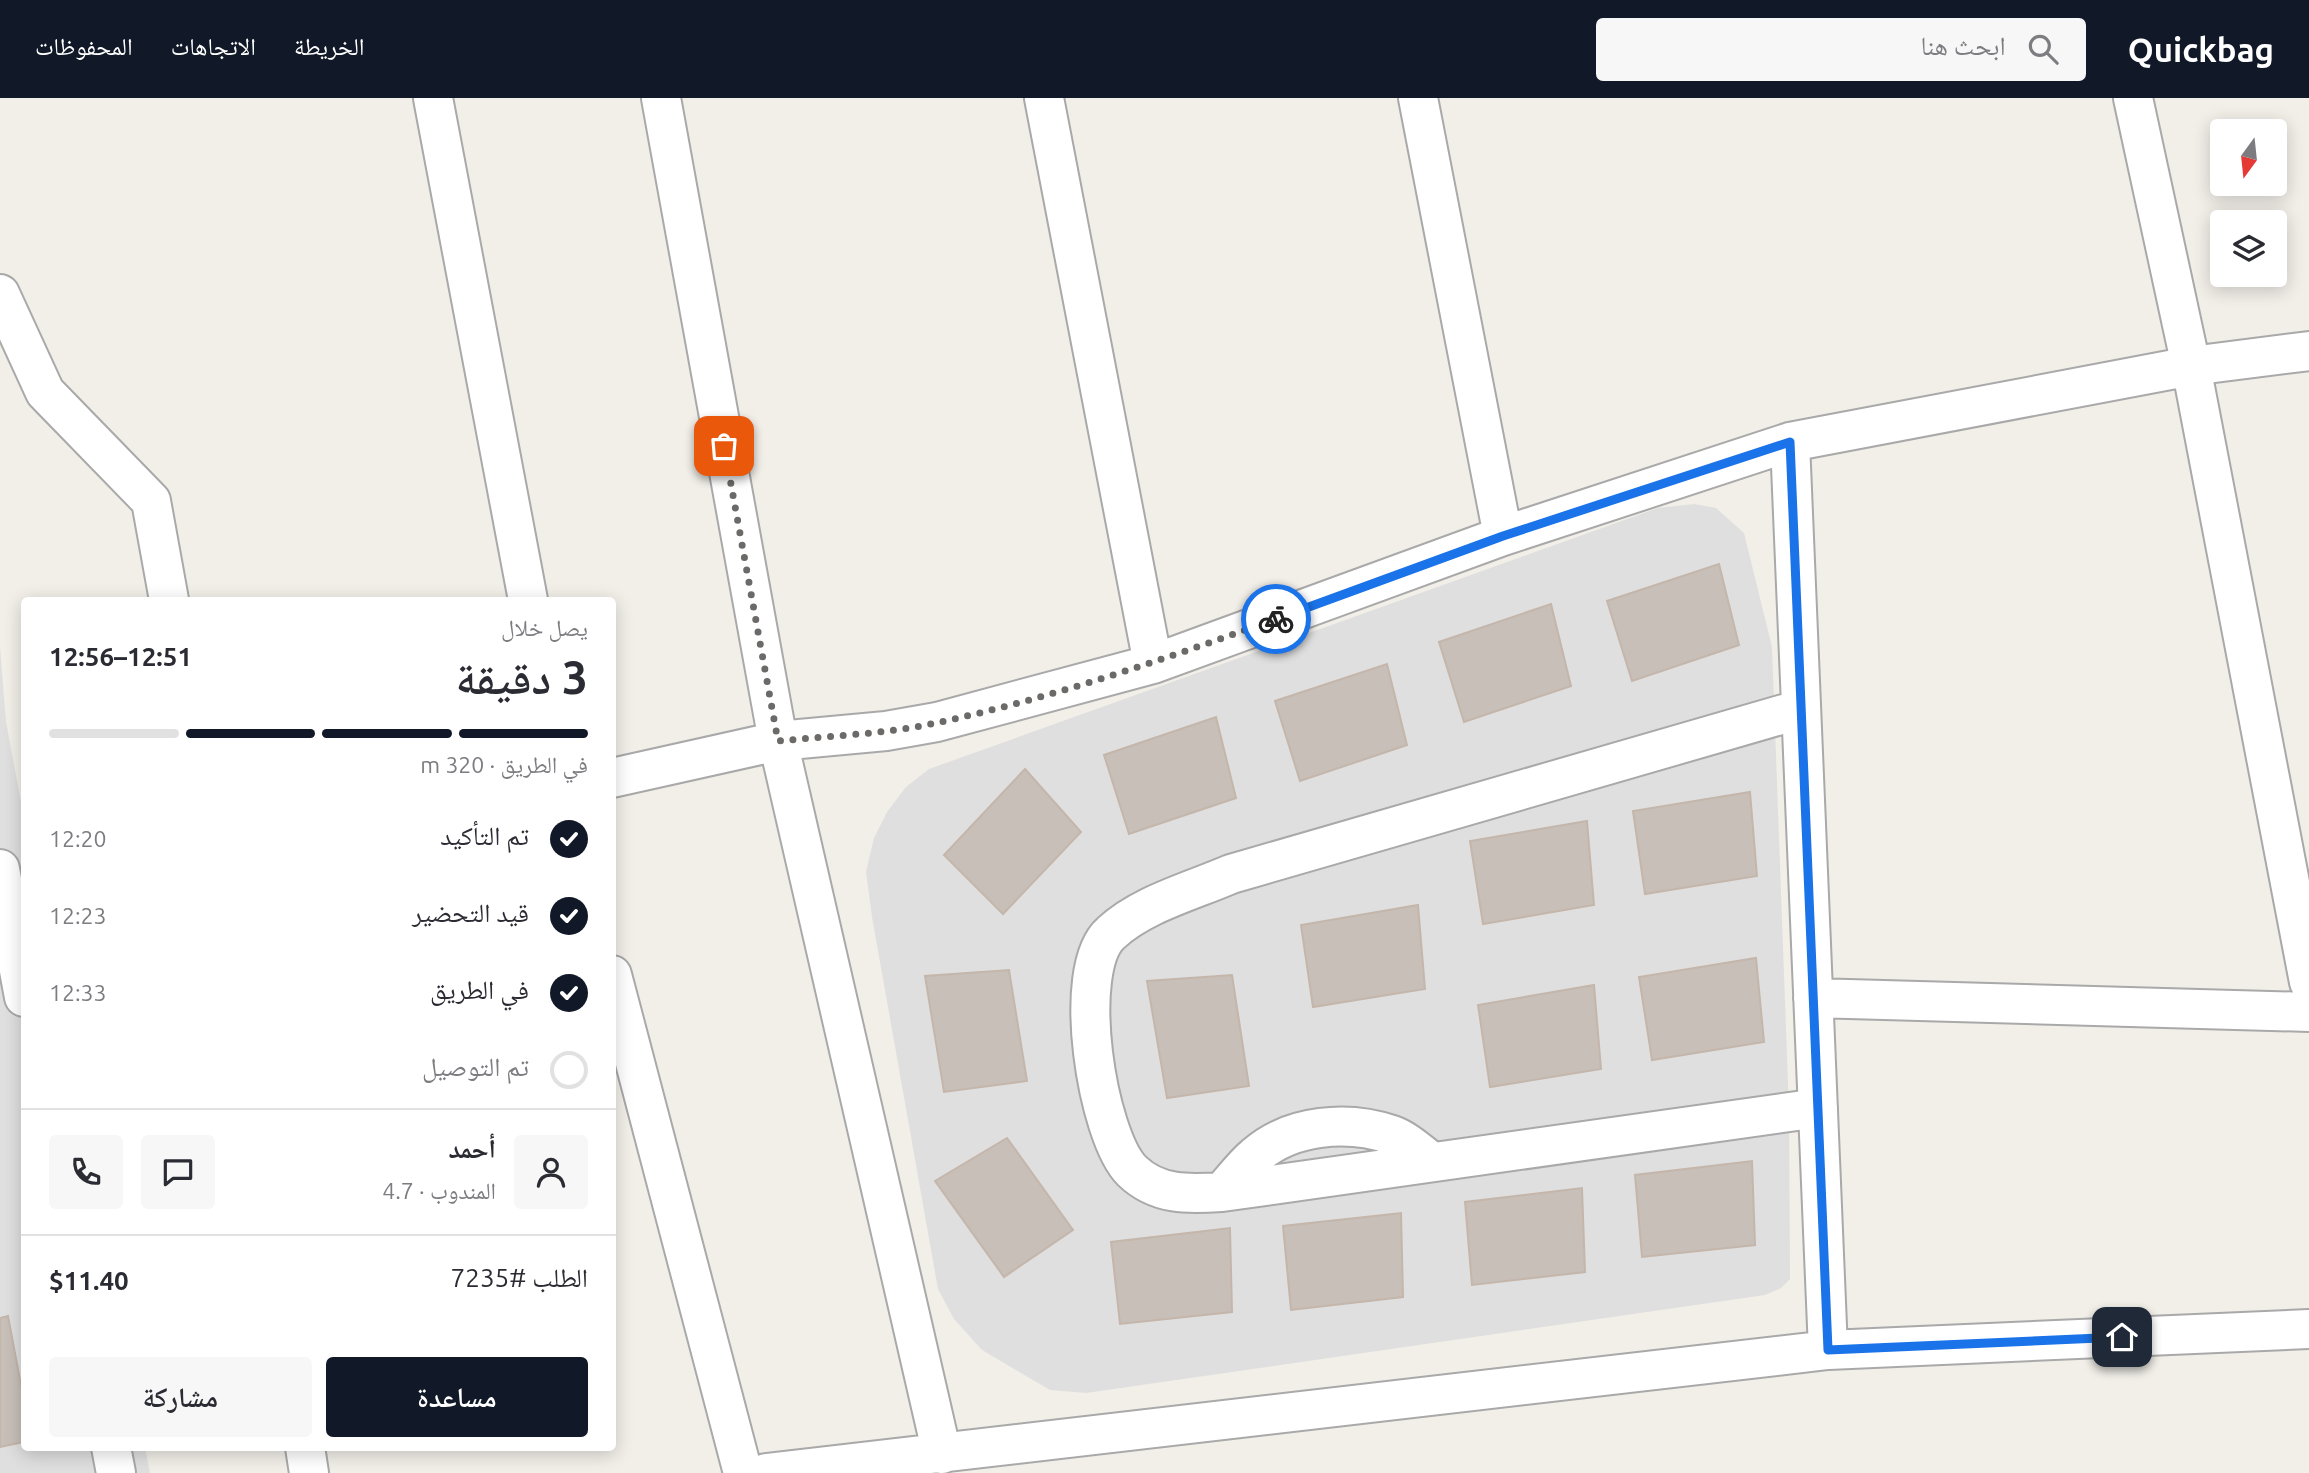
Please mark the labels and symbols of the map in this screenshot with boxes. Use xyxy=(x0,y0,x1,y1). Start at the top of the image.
north arrow xyxy=(2210,119,2287,196)
pin xyxy=(694,416,754,476)
courier xyxy=(1241,584,1311,654)
pin xyxy=(2092,1307,2152,1367)

